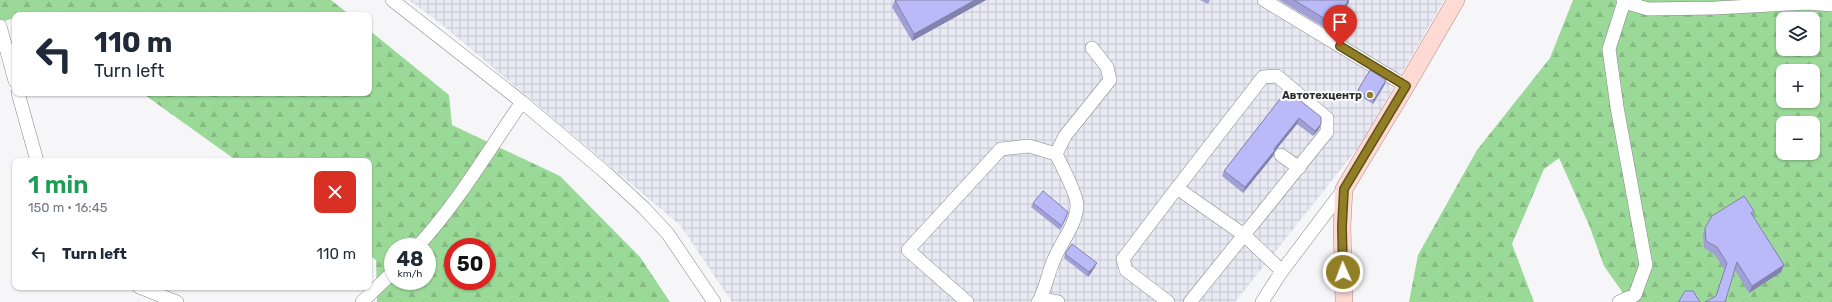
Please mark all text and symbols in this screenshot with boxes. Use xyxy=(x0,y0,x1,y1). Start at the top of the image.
pin xyxy=(1323,5,1357,46)
icon: arrive xyxy=(1329,11,1351,33)
map controls xyxy=(1776,12,1820,160)
button: layers xyxy=(1776,12,1820,56)
text: 110 m xyxy=(94,26,172,59)
icon: left xyxy=(28,28,80,80)
text: Turn left xyxy=(94,60,164,82)
button: + xyxy=(1776,64,1820,108)
place label: Автотехцентр xyxy=(1282,89,1362,102)
marker: Автотехцентр xyxy=(1365,90,1375,100)
button: − xyxy=(1776,116,1820,160)
text: 1 min xyxy=(28,171,88,199)
button: close xyxy=(314,171,356,213)
text: 150 m · 16:45 xyxy=(28,200,107,215)
speed limit sign: 50 xyxy=(444,238,496,290)
icon: left xyxy=(28,243,50,265)
text: Turn left xyxy=(62,245,127,263)
text: 110 m xyxy=(317,245,356,263)
text: 48 xyxy=(396,247,424,271)
position arrow xyxy=(1322,251,1364,293)
text: km/h xyxy=(398,268,422,280)

